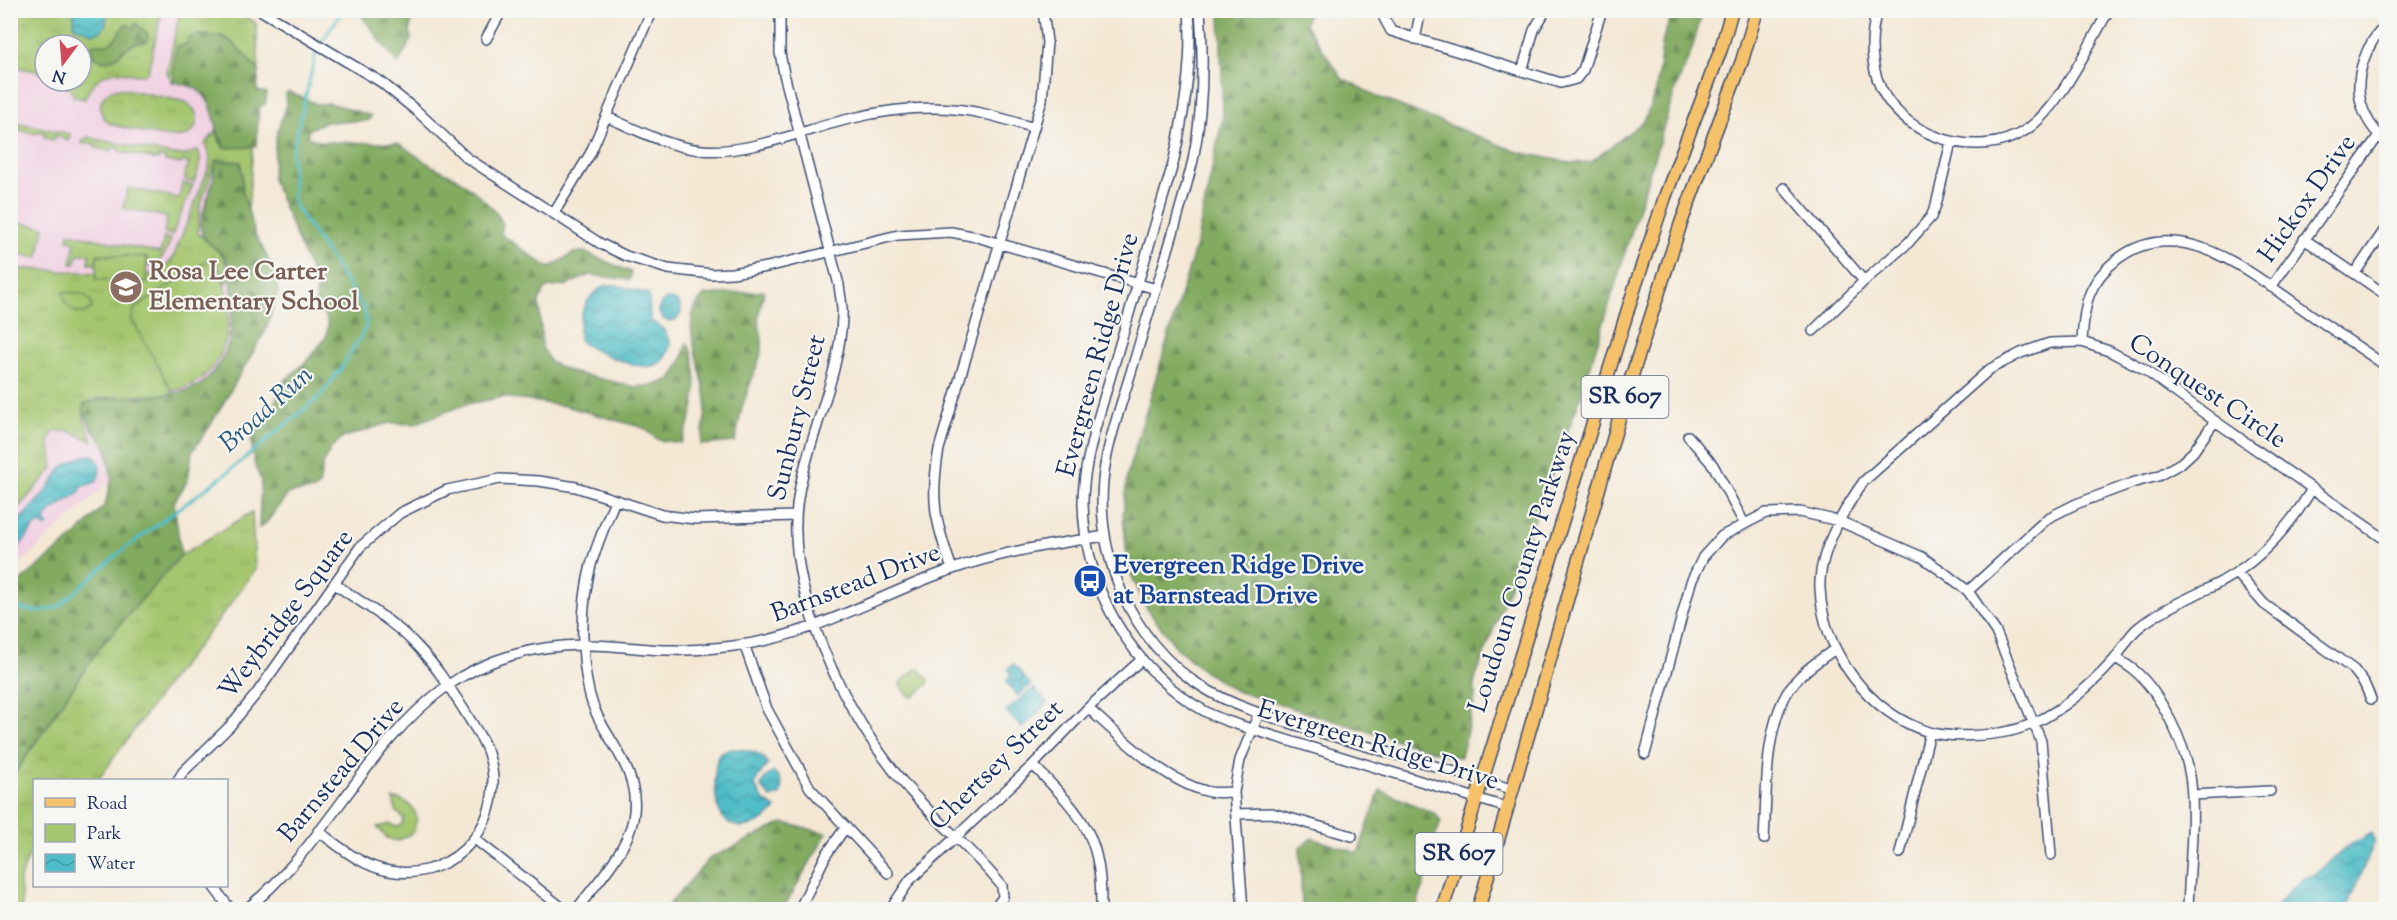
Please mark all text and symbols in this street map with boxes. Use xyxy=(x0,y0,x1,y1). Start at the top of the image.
north arrow xyxy=(33,33,93,93)
text: N xyxy=(50,62,69,88)
street label: Hickox Drive xyxy=(2250,127,2366,271)
street label: Evergreen Ridge Drive xyxy=(1049,229,1149,481)
place label: Rosa Lee Carter Elementary School xyxy=(149,254,359,321)
school or university icon: Rosa Lee Carter Elementary School xyxy=(108,269,144,305)
street label: Conquest Circle xyxy=(2120,325,2294,459)
street label: Sunbury Street xyxy=(759,331,837,505)
water label: Broad Run xyxy=(211,357,323,463)
road number: SR 607 xyxy=(1582,376,1668,418)
street label: Loudoun County Parkway xyxy=(1460,426,1586,718)
street label: Weybridge Square xyxy=(211,522,363,708)
street label: Barnstead Drive xyxy=(766,535,946,633)
place label: Evergreen Ridge Drive at Barnstead Drive xyxy=(1113,548,1364,615)
bus stop icon: Evergreen Ridge Drive at Barnstead Drive xyxy=(1072,563,1108,599)
street label: Barnstead Drive xyxy=(270,691,414,851)
street label: Chertsey Street xyxy=(921,692,1073,840)
street label: Evergreen Ridge Drive xyxy=(1253,692,1503,800)
legend xyxy=(33,779,228,887)
text: Road xyxy=(87,792,127,818)
text: Park xyxy=(87,822,122,848)
road number: SR 607 xyxy=(1416,833,1502,875)
text: Water xyxy=(87,852,136,878)

